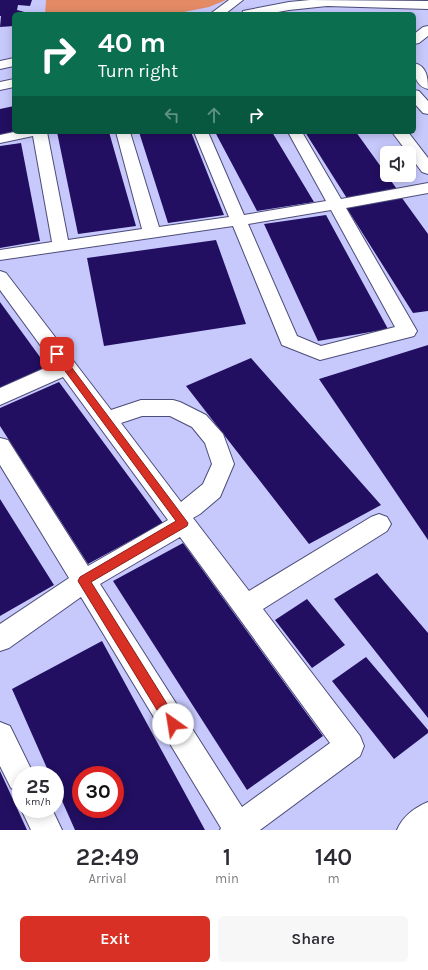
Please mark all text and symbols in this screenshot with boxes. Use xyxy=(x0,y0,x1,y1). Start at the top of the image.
text: 40 m xyxy=(98,26,166,59)
icon: right xyxy=(32,28,84,80)
text: Turn right xyxy=(98,60,178,82)
icon: left xyxy=(161,104,183,126)
icon: ahead xyxy=(203,104,225,126)
icon: right xyxy=(245,104,267,126)
map controls xyxy=(380,146,416,182)
button: sound xyxy=(380,146,416,182)
pin xyxy=(40,337,74,371)
icon: arrive xyxy=(46,343,68,365)
position arrow xyxy=(152,703,194,745)
speed limit sign: 30 xyxy=(72,766,124,818)
text: 25 xyxy=(26,775,50,798)
text: km/h xyxy=(25,796,51,808)
text: 22:49 xyxy=(76,843,139,871)
text: 1 xyxy=(223,843,231,871)
text: 140 xyxy=(315,843,352,871)
text: Arrival xyxy=(88,871,127,886)
text: min xyxy=(215,871,239,886)
text: m xyxy=(327,871,340,886)
button: Exit xyxy=(20,916,210,962)
button: Share xyxy=(218,916,408,962)

